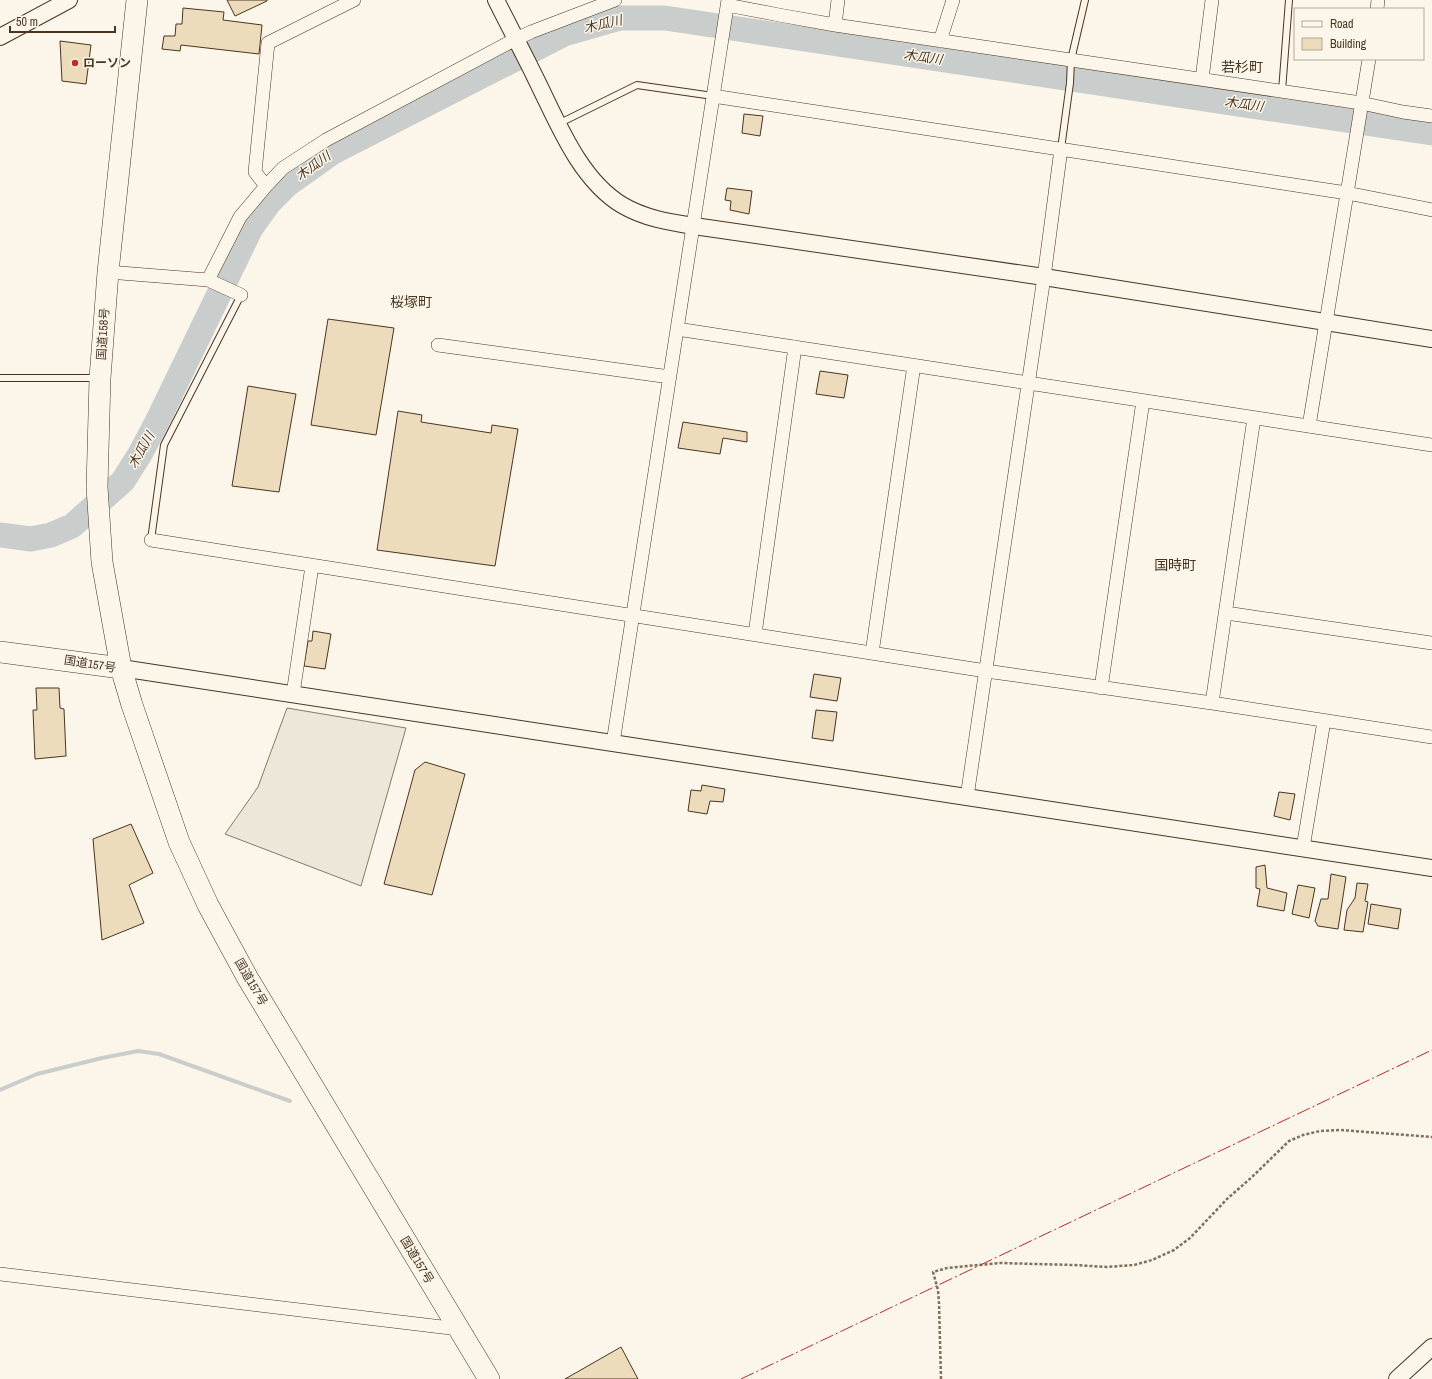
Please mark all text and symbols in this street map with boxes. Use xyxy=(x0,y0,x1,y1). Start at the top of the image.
scale bar xyxy=(10,8,115,34)
legend xyxy=(1294,8,1424,60)
water label: 木瓜川 xyxy=(582,11,626,37)
text: 50 m xyxy=(16,14,38,30)
text: Road xyxy=(1330,16,1354,32)
text: Building xyxy=(1330,36,1367,52)
water label: 木瓜川 xyxy=(902,46,945,68)
place label: ローソン xyxy=(83,55,131,71)
marker: ローソン xyxy=(70,58,80,68)
district label: 若杉町 xyxy=(1221,58,1263,76)
water label: 木瓜川 xyxy=(1223,93,1266,115)
water label: 木瓜川 xyxy=(292,146,335,184)
district label: 桜塚町 xyxy=(390,293,432,311)
street label: 国道158号 xyxy=(93,307,113,361)
water label: 木瓜川 xyxy=(124,427,159,471)
district label: 国時町 xyxy=(1154,556,1196,574)
street label: 国道157号 xyxy=(63,652,117,676)
street label: 国道157号 xyxy=(231,955,271,1009)
street label: 国道157号 xyxy=(397,1233,437,1287)

